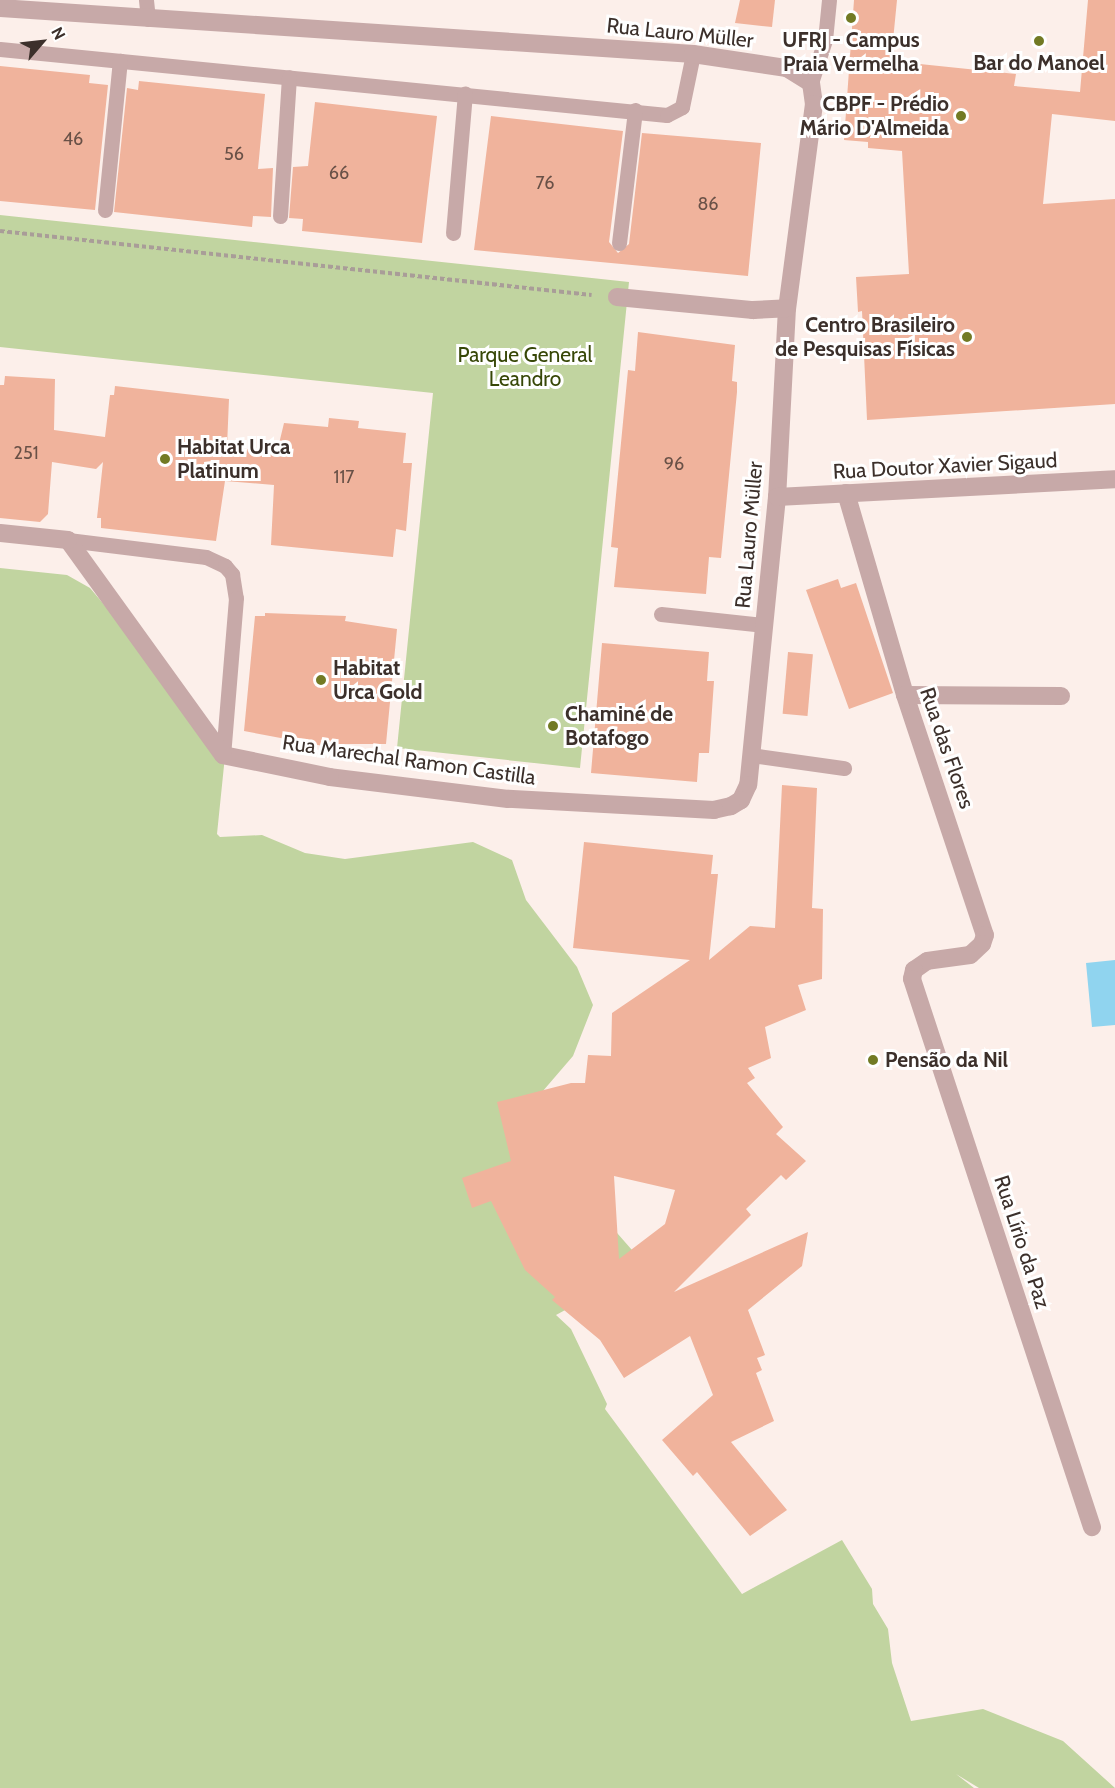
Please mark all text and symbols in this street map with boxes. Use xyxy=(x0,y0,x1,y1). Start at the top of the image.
marker: UFRJ - Campus Praia Vermelha xyxy=(844,11,858,25)
north arrow xyxy=(12,12,72,72)
street label: Rua Lauro Müller xyxy=(605,13,755,53)
text: N xyxy=(47,24,69,43)
place label: UFRJ - Campus Praia Vermelha xyxy=(782,27,920,77)
marker: Bar do Manoel xyxy=(1032,34,1046,48)
place label: Bar do Manoel xyxy=(973,50,1105,76)
place label: CBPF - Prédio Mário D'Almeida xyxy=(799,91,949,141)
marker: CBPF - Prédio Mário D'Almeida xyxy=(954,109,968,123)
house number: 46 xyxy=(63,128,83,150)
house number: 56 xyxy=(224,143,244,165)
house number: 66 xyxy=(329,162,349,184)
house number: 76 xyxy=(536,172,554,194)
house number: 86 xyxy=(697,193,719,215)
place label: Centro Brasileiro de Pesquisas Físicas xyxy=(775,312,955,362)
marker: Centro Brasileiro de Pesquisas Físicas xyxy=(960,330,974,344)
park label: Parque General Leandro xyxy=(457,342,593,392)
place label: Habitat Urca Platinum xyxy=(177,434,291,484)
house number: 251 xyxy=(13,442,39,464)
street label: Rua Doutor Xavier Sigaud xyxy=(832,448,1058,484)
marker: Habitat Urca Platinum xyxy=(158,452,172,466)
house number: 96 xyxy=(664,453,684,475)
street label: Rua Lauro Müller xyxy=(730,460,768,610)
house number: 117 xyxy=(334,466,354,488)
place label: Habitat Urca Gold xyxy=(333,655,422,705)
marker: Habitat Urca Gold xyxy=(314,673,328,687)
street label: Rua das Flores xyxy=(914,684,980,812)
place label: Chaminé de Botafogo xyxy=(565,701,673,751)
marker: Chaminé de Botafogo xyxy=(546,719,560,733)
street label: Rua Marechal Ramon Castilla xyxy=(281,730,537,790)
place label: Pensão da Nil xyxy=(885,1047,1008,1073)
marker: Pensão da Nil xyxy=(866,1053,880,1067)
street label: Rua Lírio da Paz xyxy=(989,1172,1055,1312)

